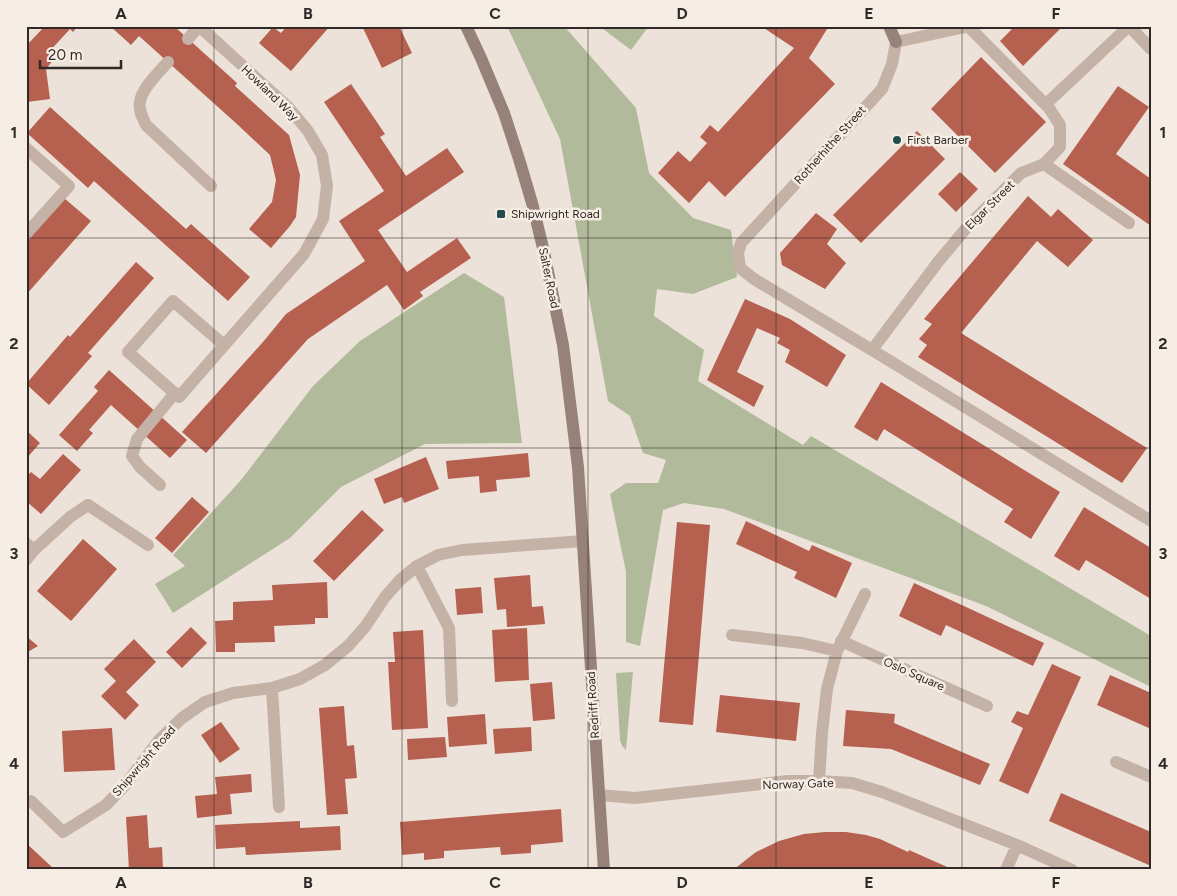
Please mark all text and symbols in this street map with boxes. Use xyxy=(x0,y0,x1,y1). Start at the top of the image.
text: A xyxy=(115,4,127,23)
text: B xyxy=(303,4,313,23)
text: C xyxy=(489,4,501,23)
text: D xyxy=(676,4,688,23)
text: E xyxy=(864,4,874,23)
text: F xyxy=(1052,4,1061,23)
scale bar xyxy=(40,38,121,70)
text: 20 m xyxy=(48,46,82,64)
street label: Howland Way xyxy=(239,62,302,124)
street label: Rotherhithe Street xyxy=(791,103,869,187)
text: 1 xyxy=(11,123,17,142)
text: 1 xyxy=(1160,123,1166,142)
place label: First Barber xyxy=(907,133,969,147)
marker: First Barber xyxy=(891,134,903,146)
street label: Elgar Street xyxy=(963,177,1018,232)
place label: Shipwright Road xyxy=(511,207,600,221)
marker: Shipwright Road xyxy=(495,208,507,220)
street label: Salter Road xyxy=(536,246,562,310)
text: 2 xyxy=(9,334,19,353)
text: 2 xyxy=(1158,334,1168,353)
text: 3 xyxy=(10,544,19,563)
text: 3 xyxy=(1159,544,1168,563)
street label: Oslo Square xyxy=(881,654,947,694)
street label: Redriff Road xyxy=(584,671,602,739)
street label: Shipwright Road xyxy=(110,723,178,799)
text: 4 xyxy=(9,754,19,773)
text: 4 xyxy=(1158,754,1168,773)
street label: Norway Gate xyxy=(762,776,834,792)
text: A xyxy=(115,873,127,892)
text: B xyxy=(303,873,313,892)
text: C xyxy=(489,873,501,892)
text: D xyxy=(676,873,688,892)
text: E xyxy=(864,873,874,892)
text: F xyxy=(1052,873,1061,892)

